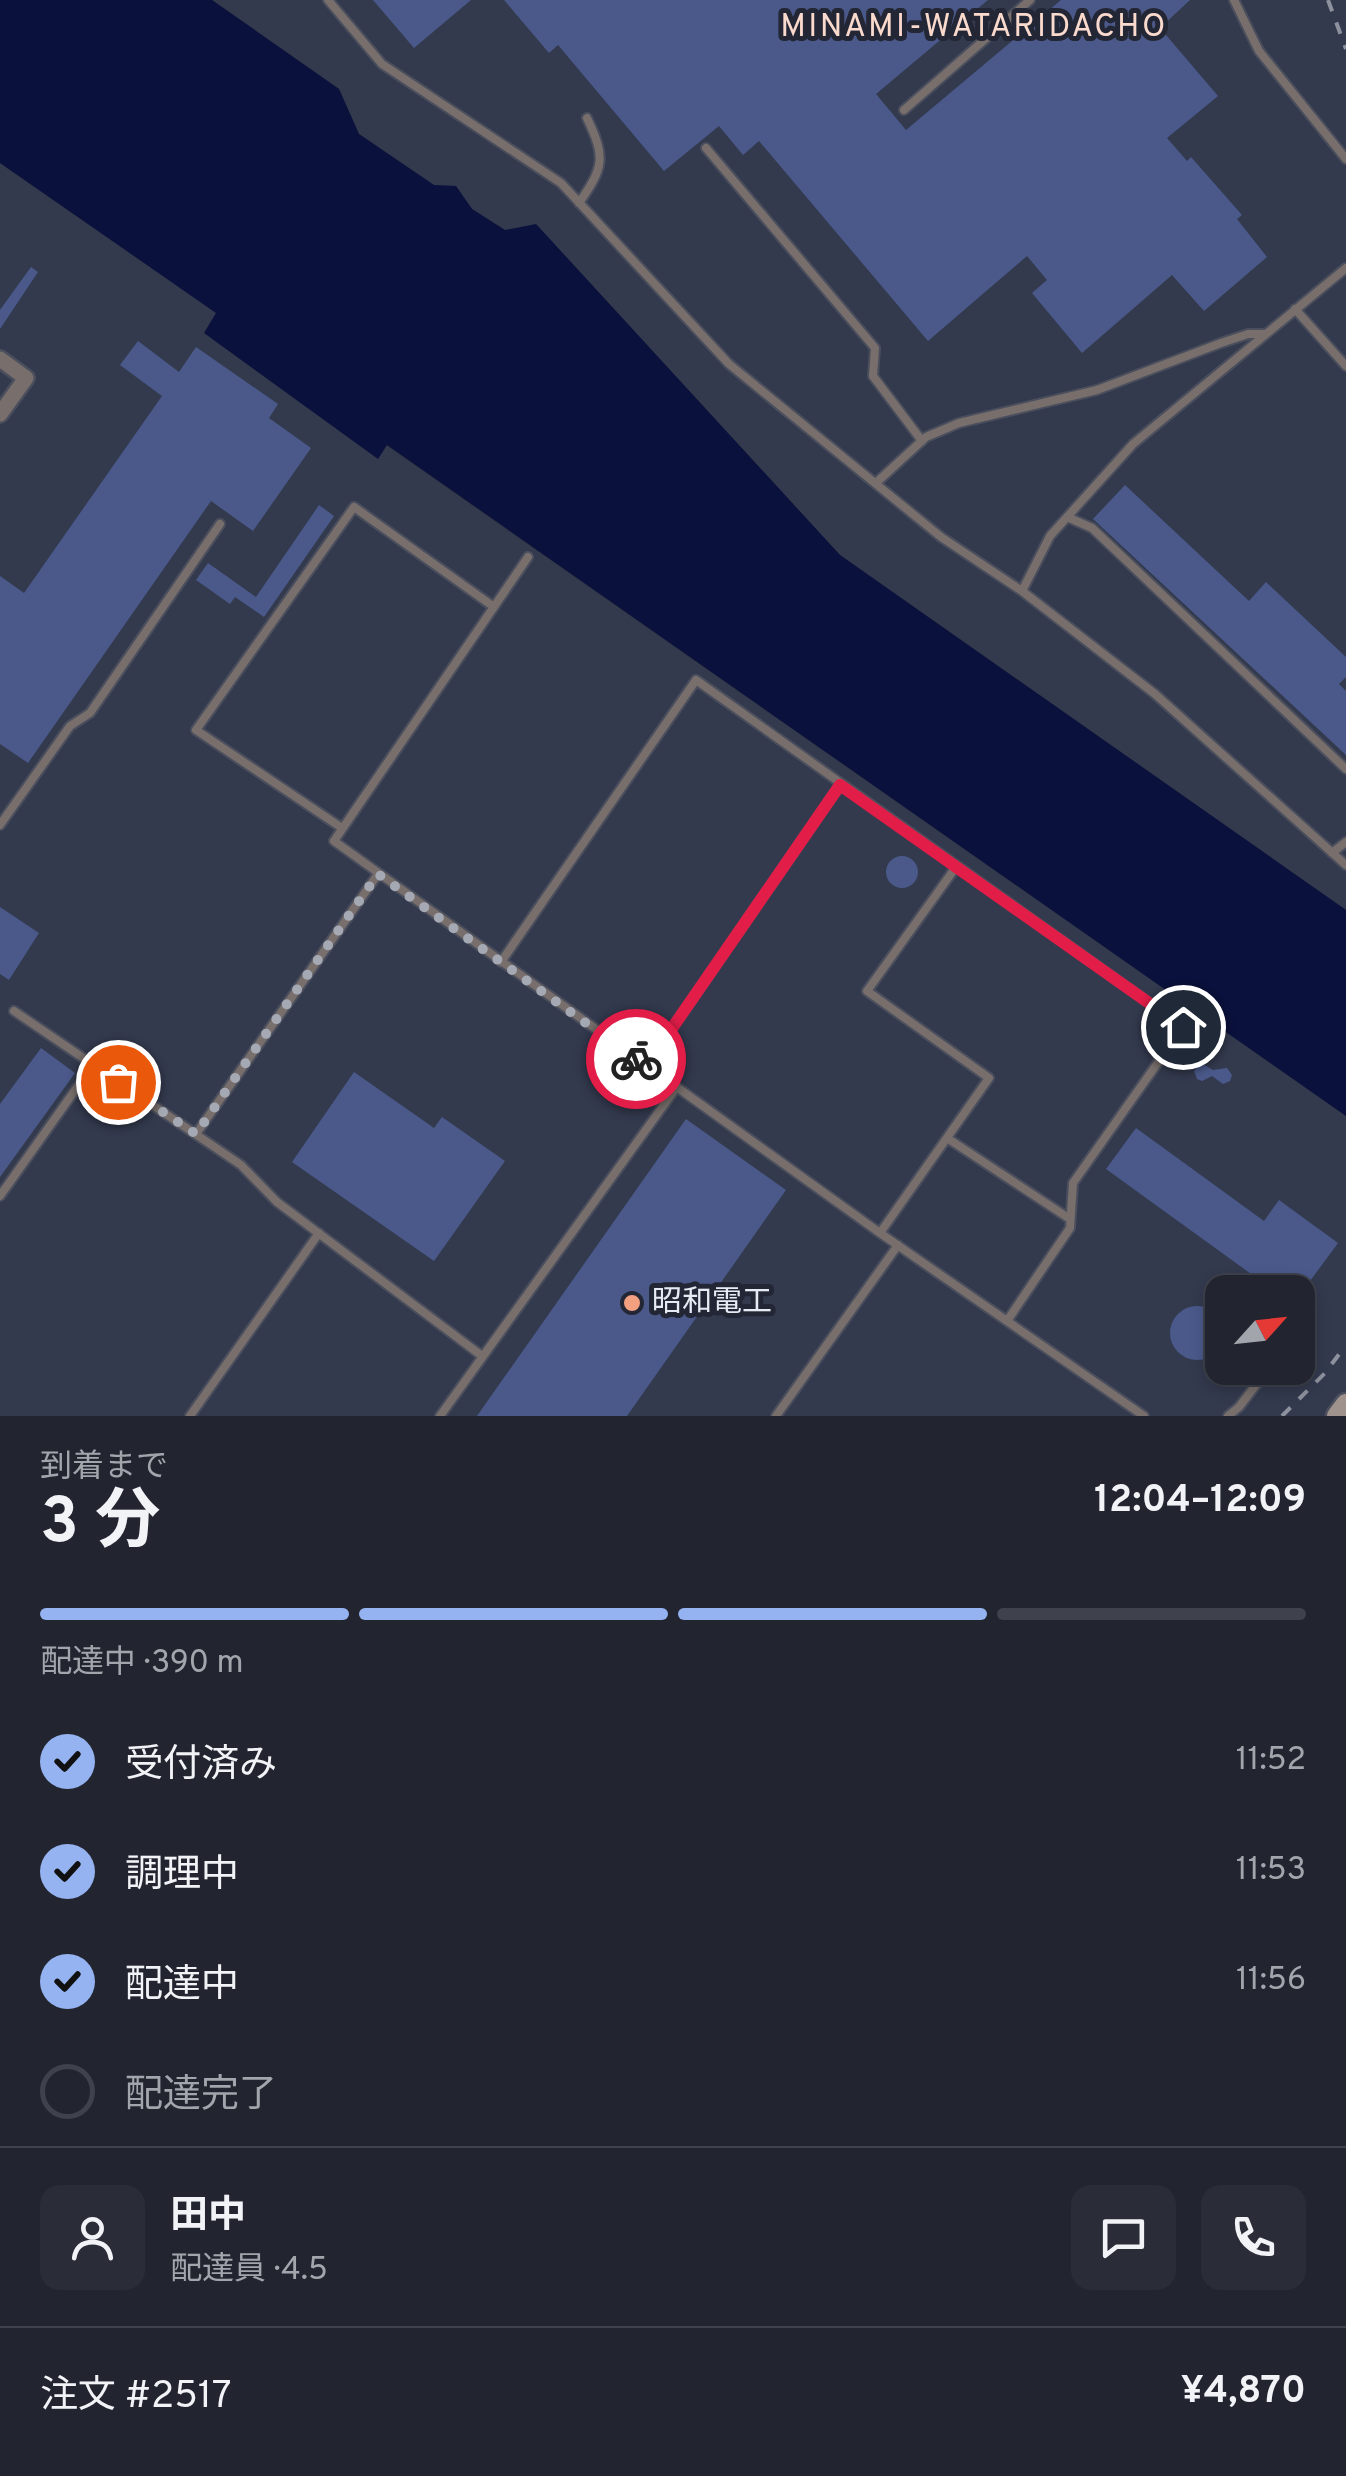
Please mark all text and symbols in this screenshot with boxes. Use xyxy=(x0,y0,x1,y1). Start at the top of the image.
district label: MINAMI-WATARIDACHO xyxy=(780,8,1168,48)
pin xyxy=(1141,985,1226,1070)
icon: home xyxy=(1156,1000,1211,1055)
courier xyxy=(586,1009,686,1109)
icon: bike xyxy=(609,1032,664,1087)
pin xyxy=(76,1040,161,1125)
icon: bag xyxy=(91,1055,146,1110)
north arrow xyxy=(1205,1275,1315,1385)
map controls xyxy=(1205,1275,1315,1385)
place label: 昭和電工 xyxy=(652,1285,772,1322)
marker: 昭和電工 xyxy=(621,1292,643,1314)
text: 到着まで xyxy=(40,1448,168,1488)
text: 12:04–12:09 xyxy=(1094,1477,1306,1526)
text: 3 分 xyxy=(40,1484,160,1566)
text: 配達中 · 390 m xyxy=(40,1644,244,1684)
icon: check xyxy=(40,1734,95,1789)
text: 11:52 xyxy=(1236,1741,1306,1781)
text: 受付済み xyxy=(125,1742,277,1791)
icon: check xyxy=(40,1844,95,1899)
text: 11:53 xyxy=(1236,1851,1306,1891)
text: 調理中 xyxy=(125,1852,239,1901)
icon: check xyxy=(40,1954,95,2009)
text: 11:56 xyxy=(1236,1961,1306,2001)
text: 配達中 xyxy=(125,1962,239,2011)
text: 配達完了 xyxy=(125,2072,277,2121)
button: person xyxy=(40,2185,145,2290)
button: chat xyxy=(1071,2185,1176,2290)
button: phone xyxy=(1201,2185,1306,2290)
text: 田中 xyxy=(170,2193,246,2242)
text: 配達員 · 4.5 xyxy=(170,2251,328,2291)
text: ¥4,870 xyxy=(1181,2368,1306,2417)
text: 注文 #2517 xyxy=(40,2373,232,2422)

